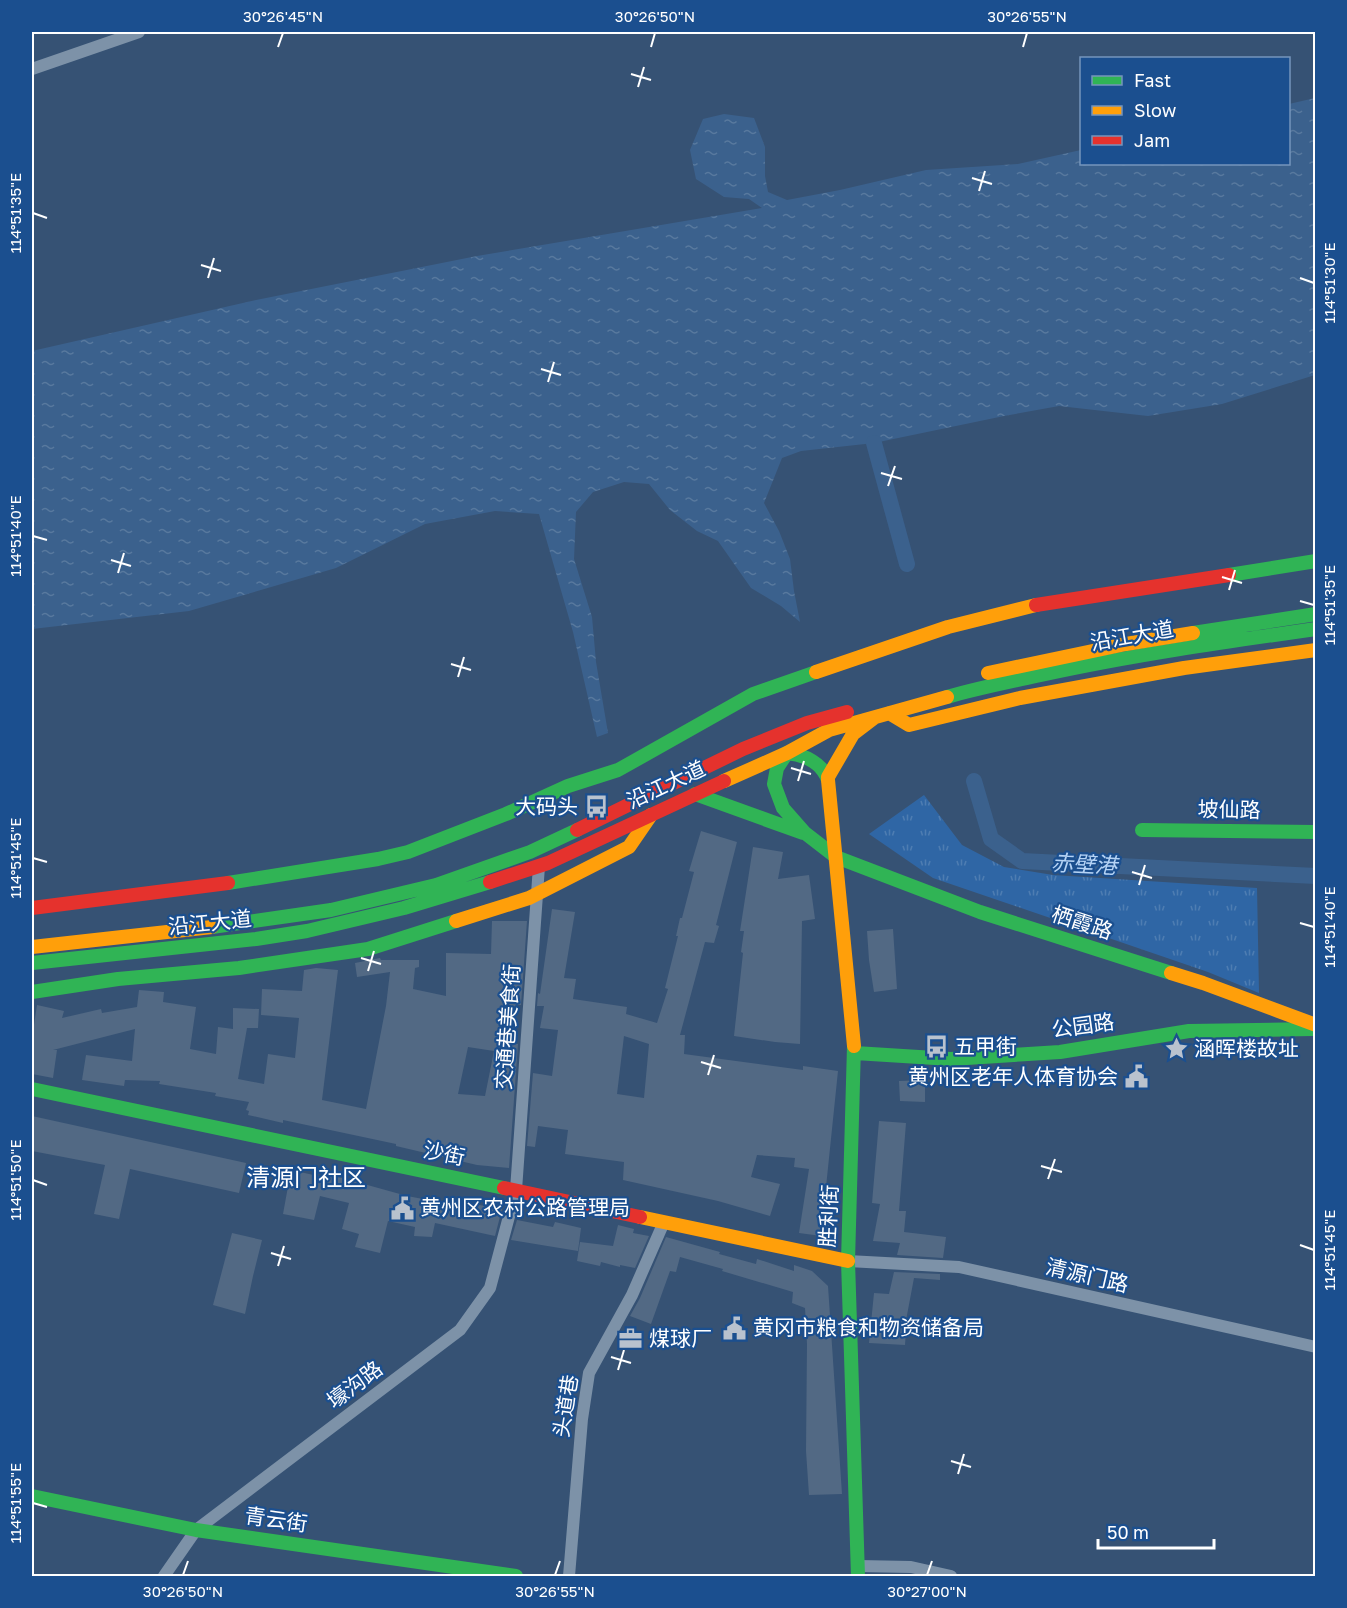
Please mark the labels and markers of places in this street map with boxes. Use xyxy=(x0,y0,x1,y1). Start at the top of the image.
place label: 大码头 xyxy=(515,793,578,819)
bus stop icon: 大码头 xyxy=(583,794,609,820)
place label: 五甲街 xyxy=(954,1033,1017,1059)
bus stop icon: 五甲街 xyxy=(923,1034,949,1060)
place label: 涵晖楼故址 xyxy=(1194,1035,1299,1061)
place icon: 涵晖楼故址 xyxy=(1163,1036,1189,1062)
place label: 黄州区老年人体育协会 xyxy=(908,1063,1118,1089)
public building icon: 黄州区老年人体育协会 xyxy=(1123,1064,1149,1090)
place label: 黄州区农村公路管理局 xyxy=(420,1194,630,1220)
public building icon: 黄州区农村公路管理局 xyxy=(389,1195,415,1221)
place label: 黄冈市粮食和物资储备局 xyxy=(753,1314,984,1340)
public building icon: 黄冈市粮食和物资储备局 xyxy=(722,1315,748,1341)
place label: 煤球厂 xyxy=(649,1325,712,1351)
office icon: 煤球厂 xyxy=(618,1326,644,1352)

